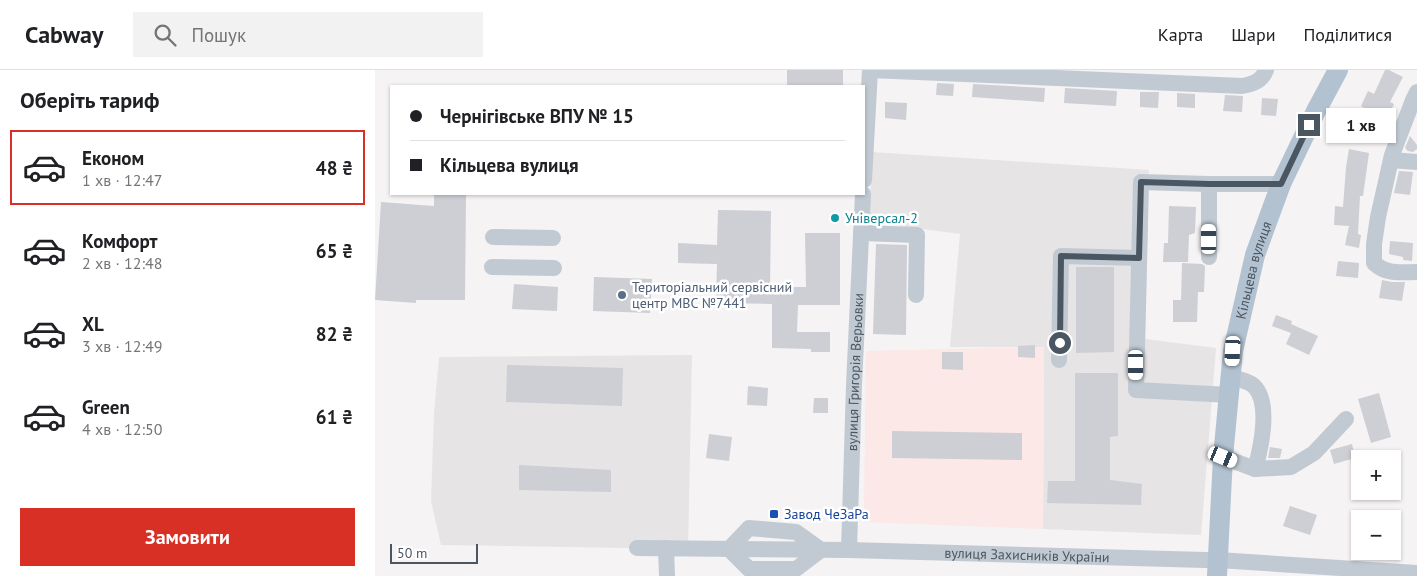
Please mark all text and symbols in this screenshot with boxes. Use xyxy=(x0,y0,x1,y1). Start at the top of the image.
search box xyxy=(133,12,483,57)
text: Cabway xyxy=(25,19,103,50)
icon: search xyxy=(151,21,179,49)
text: Пошук xyxy=(191,23,246,47)
text: Карта xyxy=(1158,23,1203,46)
text: Шари xyxy=(1231,23,1275,46)
text: Поділитися xyxy=(1303,23,1392,46)
text: Оберіть тариф xyxy=(20,86,159,114)
text: Чернігівське ВПУ № 15 xyxy=(440,104,634,128)
callout: 1 хв xyxy=(1327,108,1397,142)
route end xyxy=(1298,114,1320,136)
text: 1 хв xyxy=(1346,115,1376,135)
icon: car xyxy=(22,145,67,190)
text: Економ xyxy=(82,146,144,170)
text: Кільцева вулиця xyxy=(440,153,579,177)
text: 48 ₴ xyxy=(316,156,353,180)
text: 1 хв · 12:47 xyxy=(82,170,162,190)
place label: Універсал-2 xyxy=(845,209,918,227)
marker: Універсал-2 xyxy=(829,212,841,224)
street label: Кільцева вулиця xyxy=(1232,219,1276,321)
car xyxy=(1201,224,1216,254)
icon: car xyxy=(22,228,67,273)
text: Комфорт xyxy=(82,229,158,253)
text: 65 ₴ xyxy=(316,239,353,263)
text: 2 хв · 12:48 xyxy=(82,253,162,273)
place label: Територіальний сервісний центр МВС №7441 xyxy=(632,278,792,312)
marker: Територіальний сервісний центр МВС №7441 xyxy=(616,289,628,301)
street label: вулиця Григорія Верьовки xyxy=(843,293,867,451)
icon: car xyxy=(22,311,67,356)
text: XL xyxy=(82,312,104,336)
text: 82 ₴ xyxy=(316,322,353,346)
route start xyxy=(1049,332,1071,354)
text: 3 хв · 12:49 xyxy=(82,336,162,356)
car xyxy=(1224,336,1241,366)
car xyxy=(1128,350,1143,380)
icon: car xyxy=(22,394,67,439)
text: Green xyxy=(82,395,130,419)
text: 61 ₴ xyxy=(316,405,353,429)
text: 4 хв · 12:50 xyxy=(82,419,162,439)
car xyxy=(1206,444,1239,470)
map controls xyxy=(1351,450,1401,560)
button: + xyxy=(1351,450,1401,500)
place label: Завод ЧеЗаРа xyxy=(784,505,869,523)
button: Замовити xyxy=(20,508,355,566)
marker: Завод ЧеЗаРа xyxy=(768,508,780,520)
button: − xyxy=(1351,510,1401,560)
scale bar xyxy=(390,541,477,564)
text: 50 m xyxy=(397,544,427,562)
street label: вулиця Захисників України xyxy=(944,544,1110,566)

